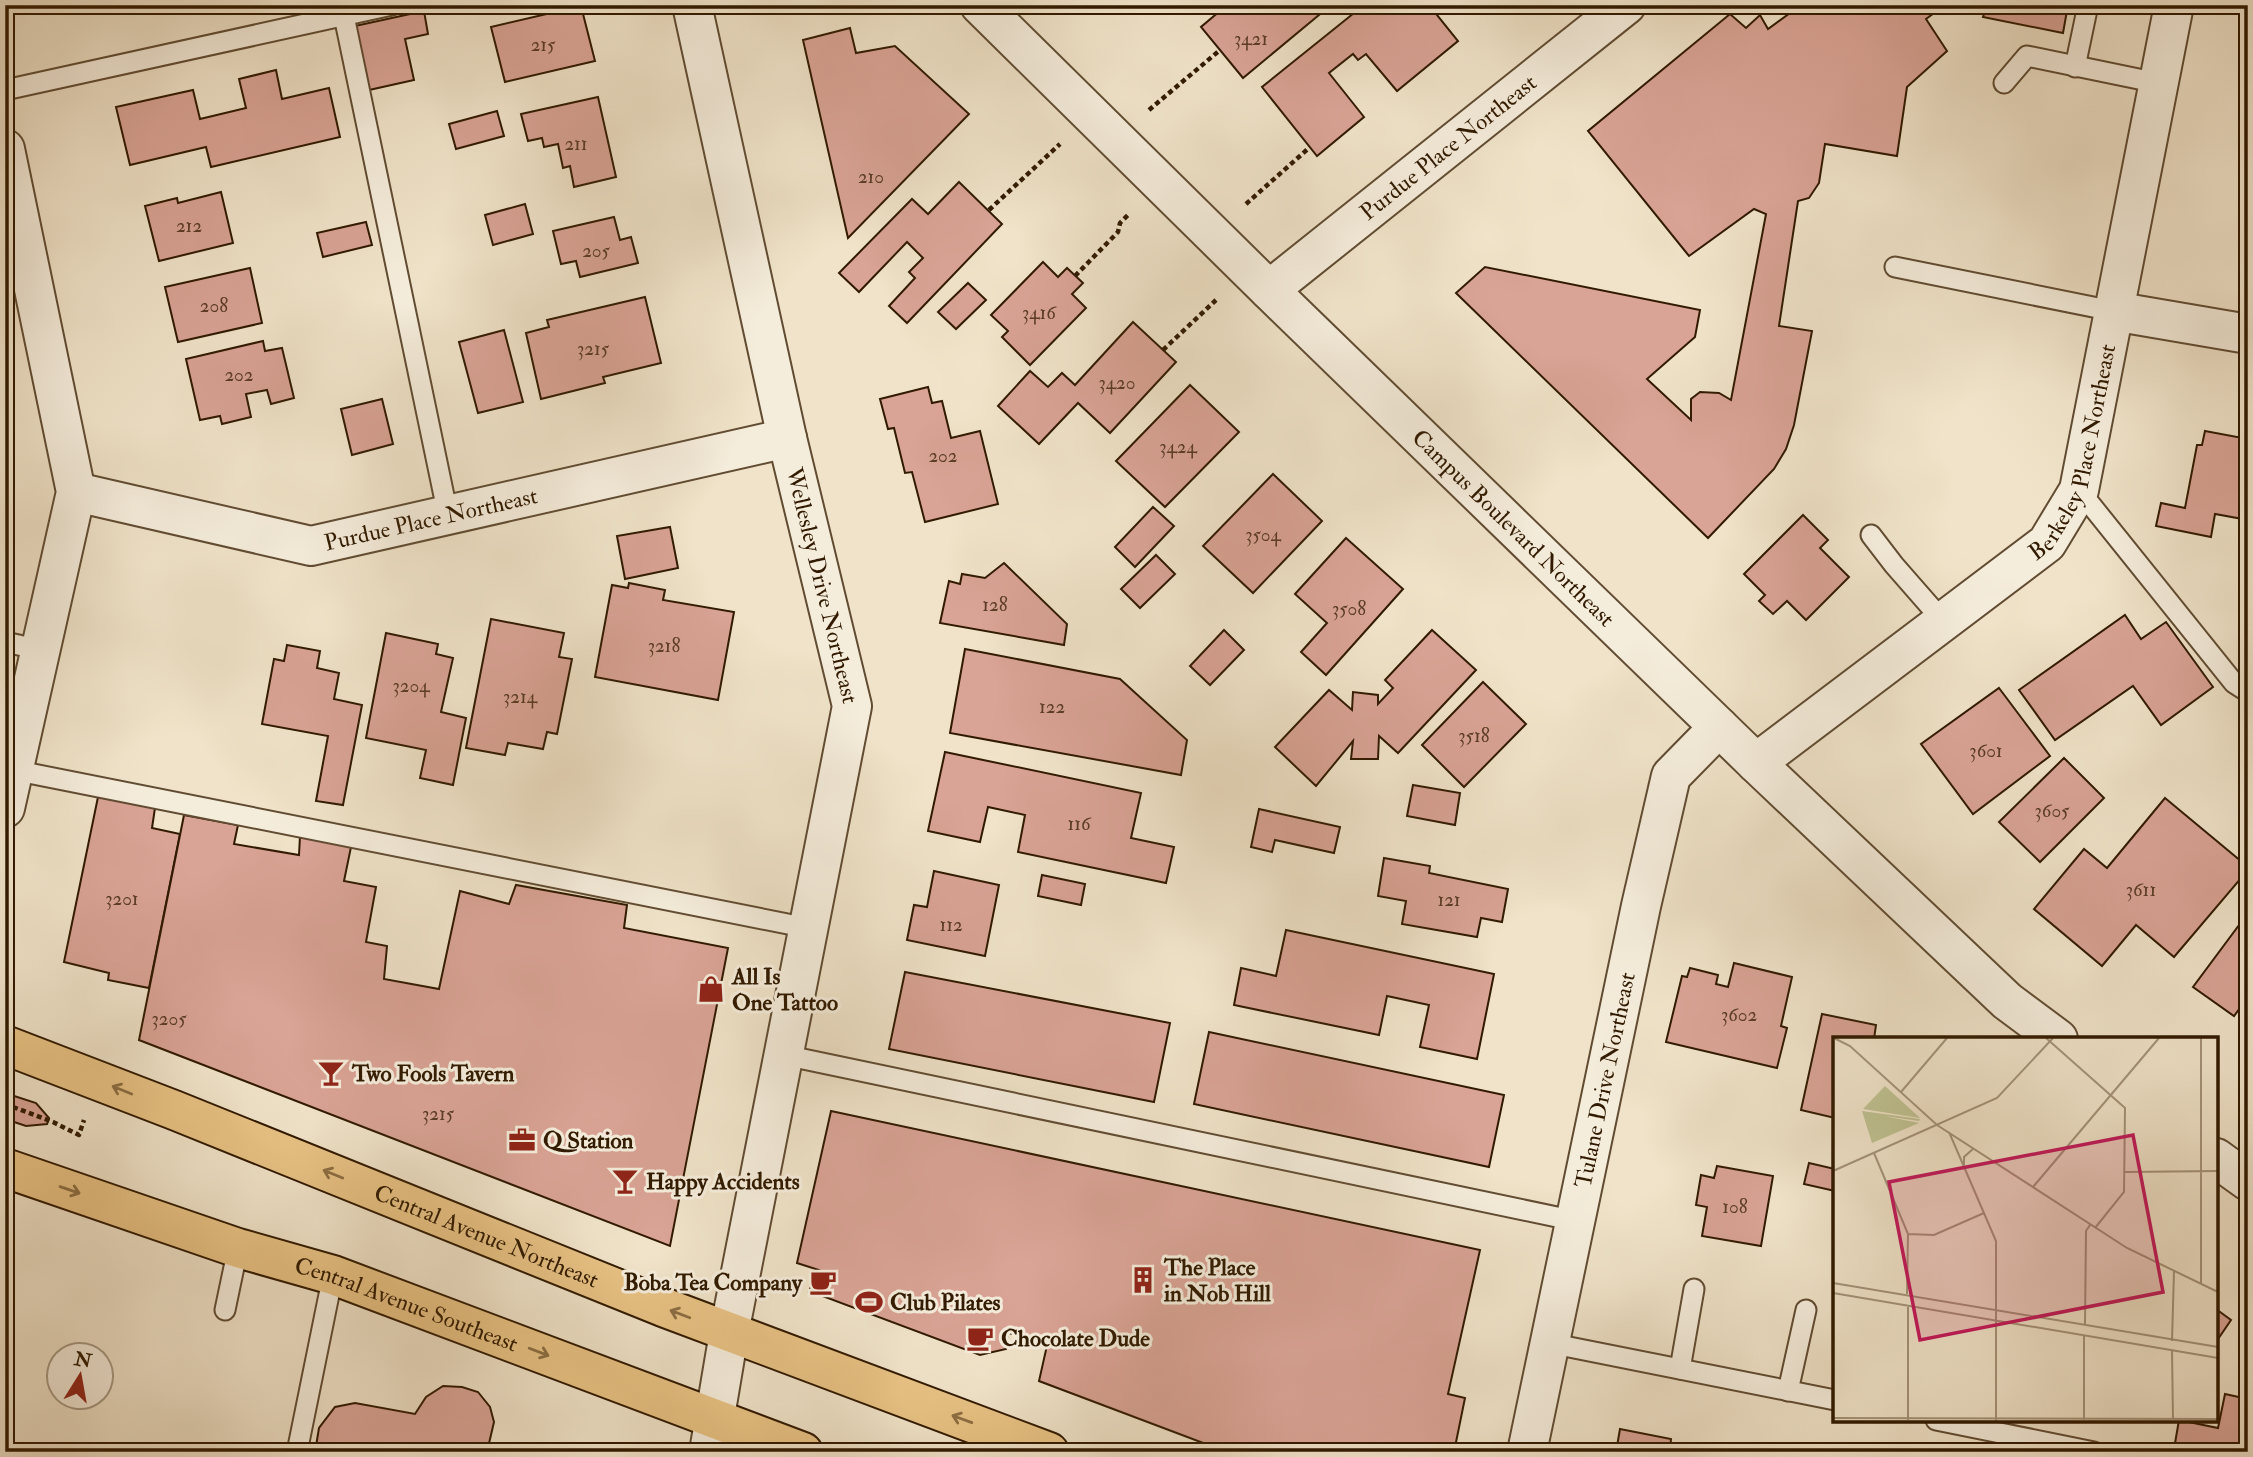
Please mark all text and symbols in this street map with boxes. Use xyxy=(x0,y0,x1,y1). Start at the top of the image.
house number: 3421 xyxy=(1234,27,1268,51)
house number: 215 xyxy=(531,33,556,57)
street label: Purdue Place Northeast xyxy=(1354,68,1542,227)
house number: 211 xyxy=(564,132,588,156)
house number: 210 xyxy=(858,165,884,189)
house number: 212 xyxy=(176,214,202,238)
house number: 205 xyxy=(582,239,611,263)
house number: 208 xyxy=(200,294,228,318)
house number: 3416 xyxy=(1022,301,1057,325)
house number: 3215 xyxy=(577,337,610,361)
street label: Berkeley Place Northeast xyxy=(2023,342,2122,567)
house number: 202 xyxy=(224,363,254,387)
house number: 3420 xyxy=(1099,371,1135,395)
street label: Campus Boulevard Northeast xyxy=(1406,423,1621,633)
house number: 3424 xyxy=(1159,435,1197,459)
house number: 202 xyxy=(928,444,958,468)
street label: Wellesley Drive Northeast xyxy=(779,464,865,706)
street label: Purdue Place Northeast xyxy=(322,481,540,558)
house number: 3504 xyxy=(1245,523,1281,547)
house number: 128 xyxy=(982,593,1008,617)
house number: 3508 xyxy=(1332,597,1366,621)
house number: 3218 xyxy=(648,634,680,658)
house number: 3204 xyxy=(393,674,430,698)
house number: 3214 xyxy=(503,685,538,709)
house number: 122 xyxy=(1039,695,1065,719)
house number: 3518 xyxy=(1458,724,1490,748)
house number: 3601 xyxy=(1969,739,2003,763)
house number: 3605 xyxy=(2035,799,2070,823)
house number: 116 xyxy=(1067,812,1092,836)
house number: 3611 xyxy=(2126,878,2156,902)
house number: 3201 xyxy=(105,887,139,911)
house number: 121 xyxy=(1437,888,1461,912)
house number: 112 xyxy=(939,913,963,937)
place label: All Is One Tattoo xyxy=(731,962,838,1017)
street label: Tulane Drive Northeast xyxy=(1569,970,1642,1191)
shop icon: All Is One Tattoo xyxy=(696,974,726,1004)
house number: 3602 xyxy=(1721,1003,1757,1027)
house number: 3205 xyxy=(151,1007,187,1031)
inset map xyxy=(1833,1037,2218,1422)
bar icon: Two Fools Tavern xyxy=(316,1058,346,1088)
place label: Two Fools Tavern xyxy=(351,1059,514,1088)
one-way arrow xyxy=(111,1082,133,1095)
house number: 3215 xyxy=(422,1102,455,1126)
office icon: Q Station xyxy=(507,1125,537,1155)
place label: Q Station xyxy=(543,1126,633,1155)
bar icon: Happy Accidents xyxy=(610,1166,640,1196)
one-way arrow xyxy=(323,1167,344,1180)
place label: Happy Accidents xyxy=(646,1167,800,1197)
street label: Central Avenue Northeast xyxy=(370,1178,603,1295)
one-way arrow xyxy=(58,1185,80,1197)
house number: 108 xyxy=(1722,1195,1748,1219)
street label: Central Avenue Southeast xyxy=(291,1251,522,1358)
place label: The Place in Nob Hill xyxy=(1163,1253,1272,1308)
building icon: The Place in Nob Hill xyxy=(1128,1265,1158,1295)
cafe icon: Boba Tea Company xyxy=(808,1267,838,1297)
place label: Boba Tea Company xyxy=(624,1268,803,1298)
sports icon: Club Pilates xyxy=(854,1287,884,1317)
place label: Club Pilates xyxy=(890,1288,1001,1317)
one-way arrow xyxy=(670,1307,692,1319)
cafe icon: Chocolate Dude xyxy=(965,1323,995,1353)
place label: Chocolate Dude xyxy=(1001,1324,1150,1353)
north arrow xyxy=(46,1342,116,1412)
text: N xyxy=(71,1347,95,1374)
one-way arrow xyxy=(528,1347,550,1359)
one-way arrow xyxy=(952,1412,974,1425)

